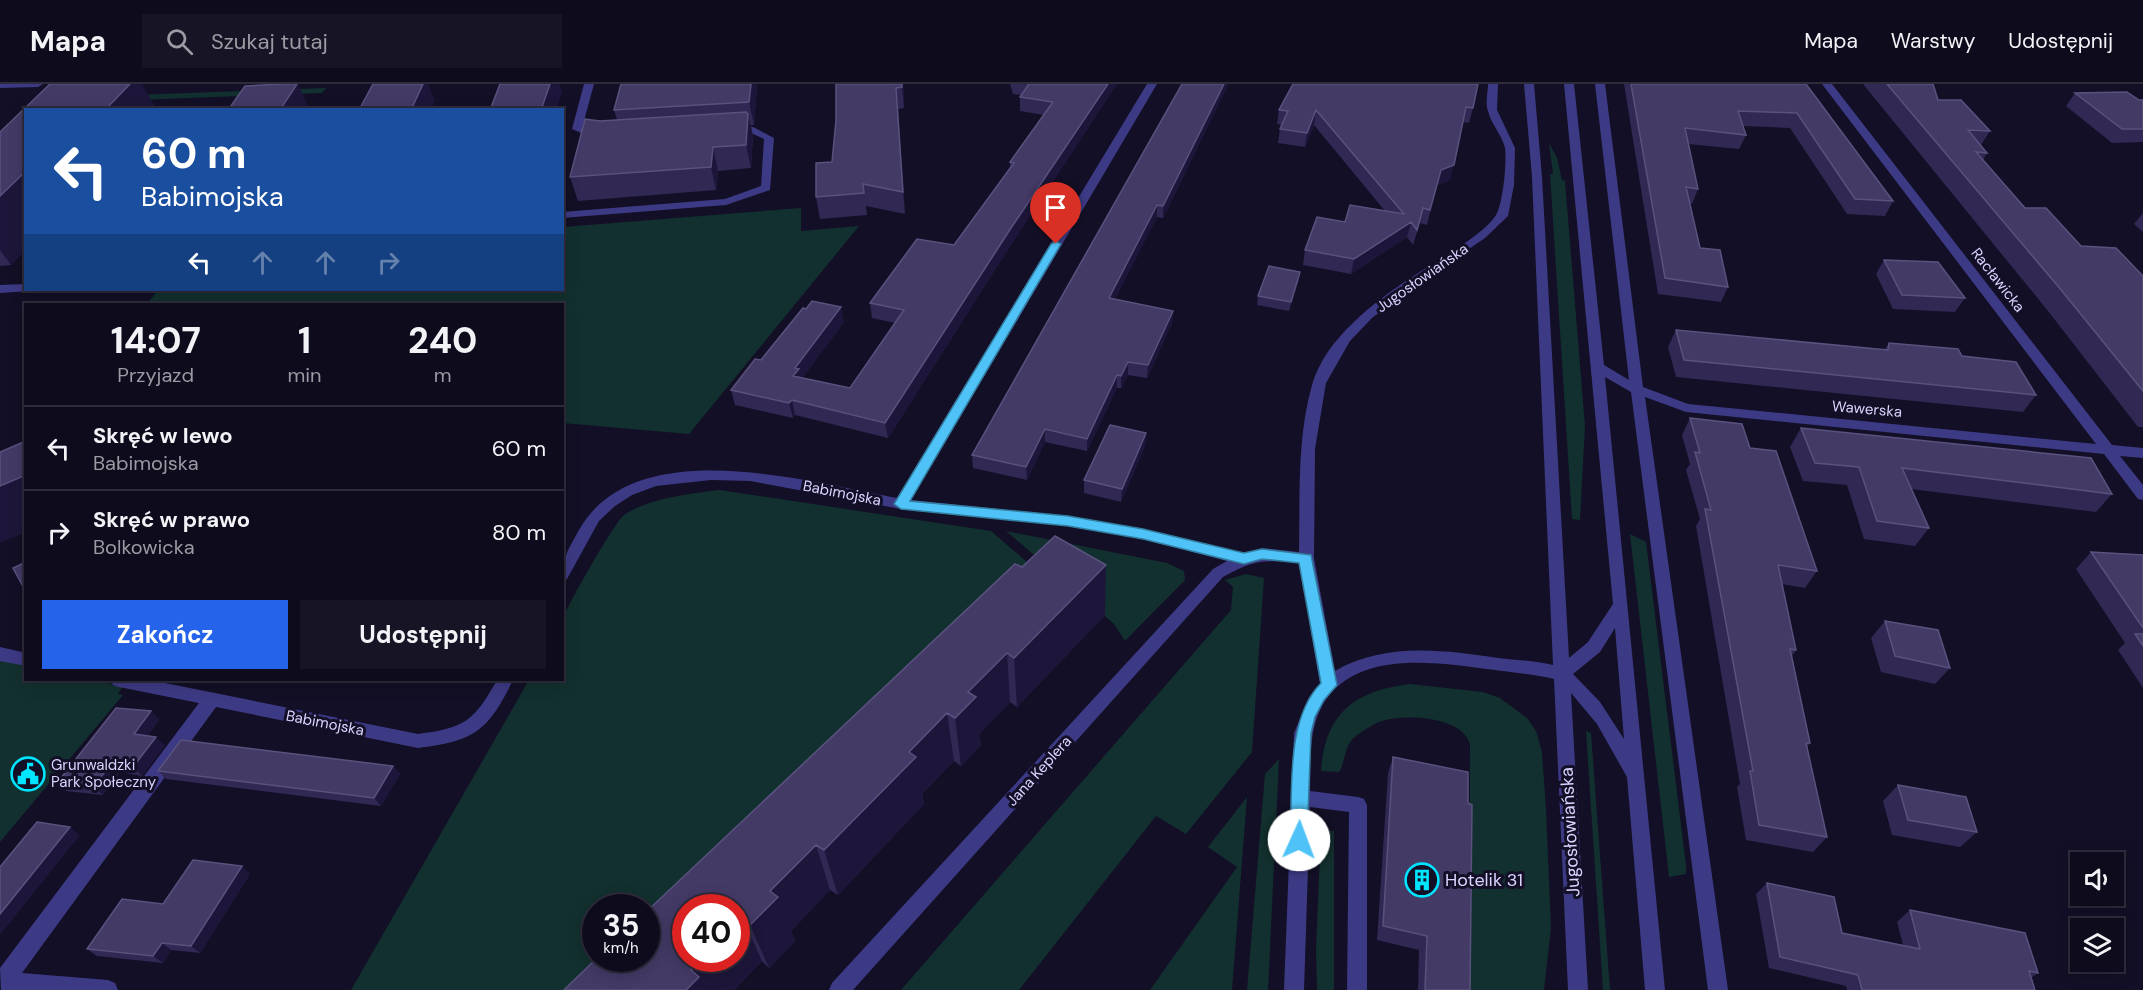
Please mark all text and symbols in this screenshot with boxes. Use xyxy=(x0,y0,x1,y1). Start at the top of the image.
search box xyxy=(142,14,562,68)
text: Mapa xyxy=(30,23,106,60)
icon: search xyxy=(163,25,196,58)
text: Szukaj tutaj xyxy=(211,27,328,56)
text: Mapa xyxy=(1804,27,1858,55)
text: Warstwy xyxy=(1891,27,1975,55)
text: Udostępnij xyxy=(2008,27,2113,55)
text: 60 m xyxy=(141,126,247,181)
icon: left xyxy=(42,132,120,210)
text: Babimojska xyxy=(141,179,284,214)
pin xyxy=(1030,182,1081,244)
icon: arrive xyxy=(1039,191,1072,224)
street label: Jugosłowiańska xyxy=(1372,239,1472,317)
street label: Racławicka xyxy=(1967,244,2029,316)
icon: left xyxy=(183,246,216,279)
icon: ahead xyxy=(246,246,279,279)
icon: ahead xyxy=(309,246,342,279)
icon: right xyxy=(372,246,405,279)
text: 14:07 xyxy=(111,317,201,364)
text: 1 xyxy=(298,317,311,364)
text: 240 xyxy=(408,317,477,364)
text: Przyjazd xyxy=(117,362,194,388)
text: min xyxy=(287,362,321,388)
text: m xyxy=(434,362,452,388)
street label: Wawerska xyxy=(1831,396,1903,422)
text: Skręć w lewo xyxy=(93,421,233,450)
icon: left xyxy=(42,432,75,465)
text: 60 m xyxy=(492,434,546,463)
text: Babimojska xyxy=(93,450,199,476)
street label: Babimojska xyxy=(801,476,883,510)
text: Skręć w prawo xyxy=(93,505,250,534)
icon: right xyxy=(42,516,75,549)
text: 80 m xyxy=(492,518,546,547)
text: Bolkowicka xyxy=(93,534,195,560)
button: Zakończ xyxy=(42,600,288,669)
button: Udostępnij xyxy=(300,600,546,669)
street label: Babimojska xyxy=(284,706,366,740)
street label: Jana Keplera xyxy=(1002,732,1076,810)
place label: Grunwaldzki Park Społeczny xyxy=(51,755,157,792)
public building icon: Grunwaldzki Park Społeczny xyxy=(10,756,46,792)
street label: Jugosłowiańska xyxy=(1555,767,1585,897)
position arrow xyxy=(1267,808,1331,872)
map controls xyxy=(2070,852,2124,972)
button: sound xyxy=(2070,852,2124,906)
building icon: Hotelik 31 xyxy=(1404,862,1440,898)
place label: Hotelik 31 xyxy=(1445,868,1523,892)
speed limit sign: 40 xyxy=(672,894,750,972)
text: 35 xyxy=(603,906,639,945)
button: layers xyxy=(2070,918,2124,972)
text: km/h xyxy=(603,938,639,958)

